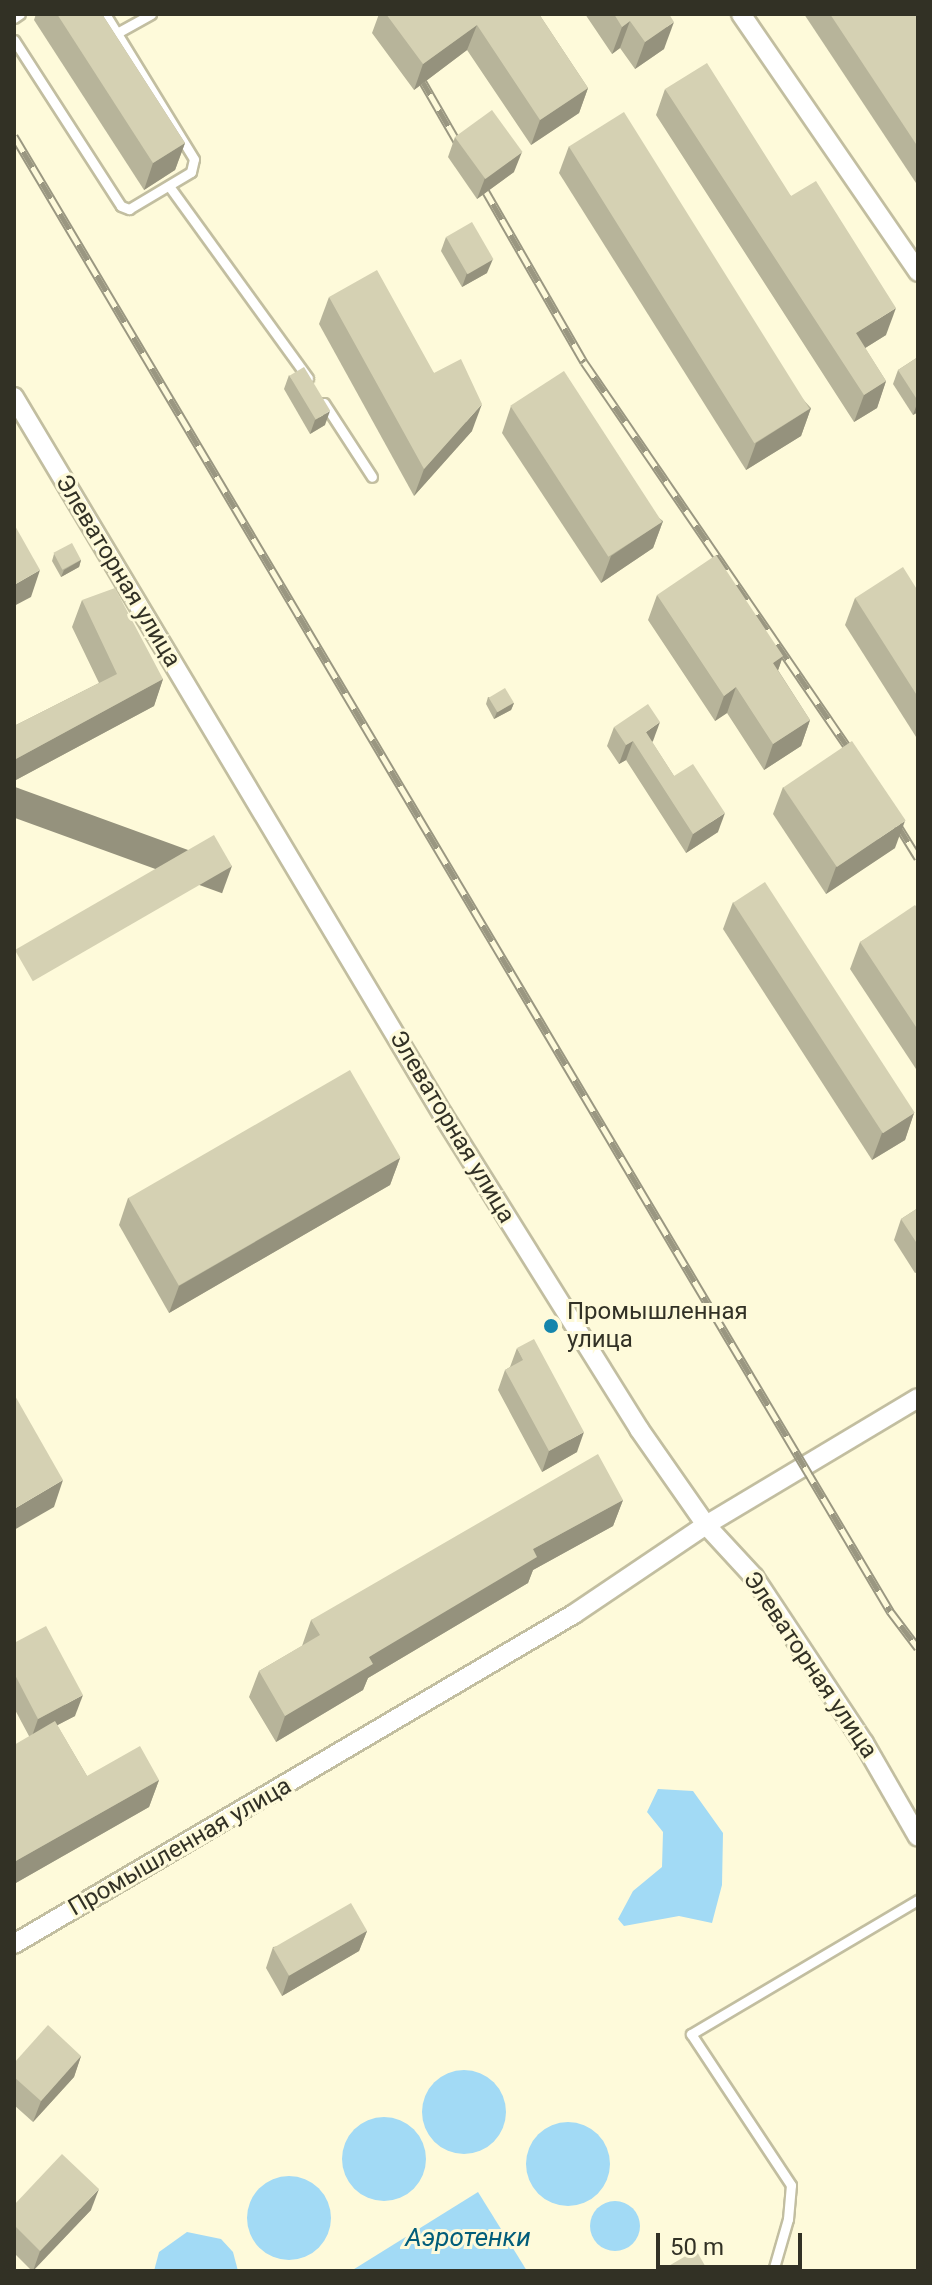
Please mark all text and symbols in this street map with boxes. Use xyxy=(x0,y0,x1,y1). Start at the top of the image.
street label: Элеваторная улица xyxy=(49,470,187,672)
street label: Элеваторная улица xyxy=(383,1026,521,1228)
place label: Промышленная улица xyxy=(567,1298,748,1354)
marker: Промышленная улица xyxy=(542,1317,560,1335)
street label: Элеваторная улица xyxy=(737,1566,883,1764)
street label: Промышленная улица xyxy=(63,1771,297,1923)
scale bar xyxy=(660,2217,806,2267)
water label: Аэротенки xyxy=(405,2222,531,2254)
text: 50 m xyxy=(670,2233,724,2261)

